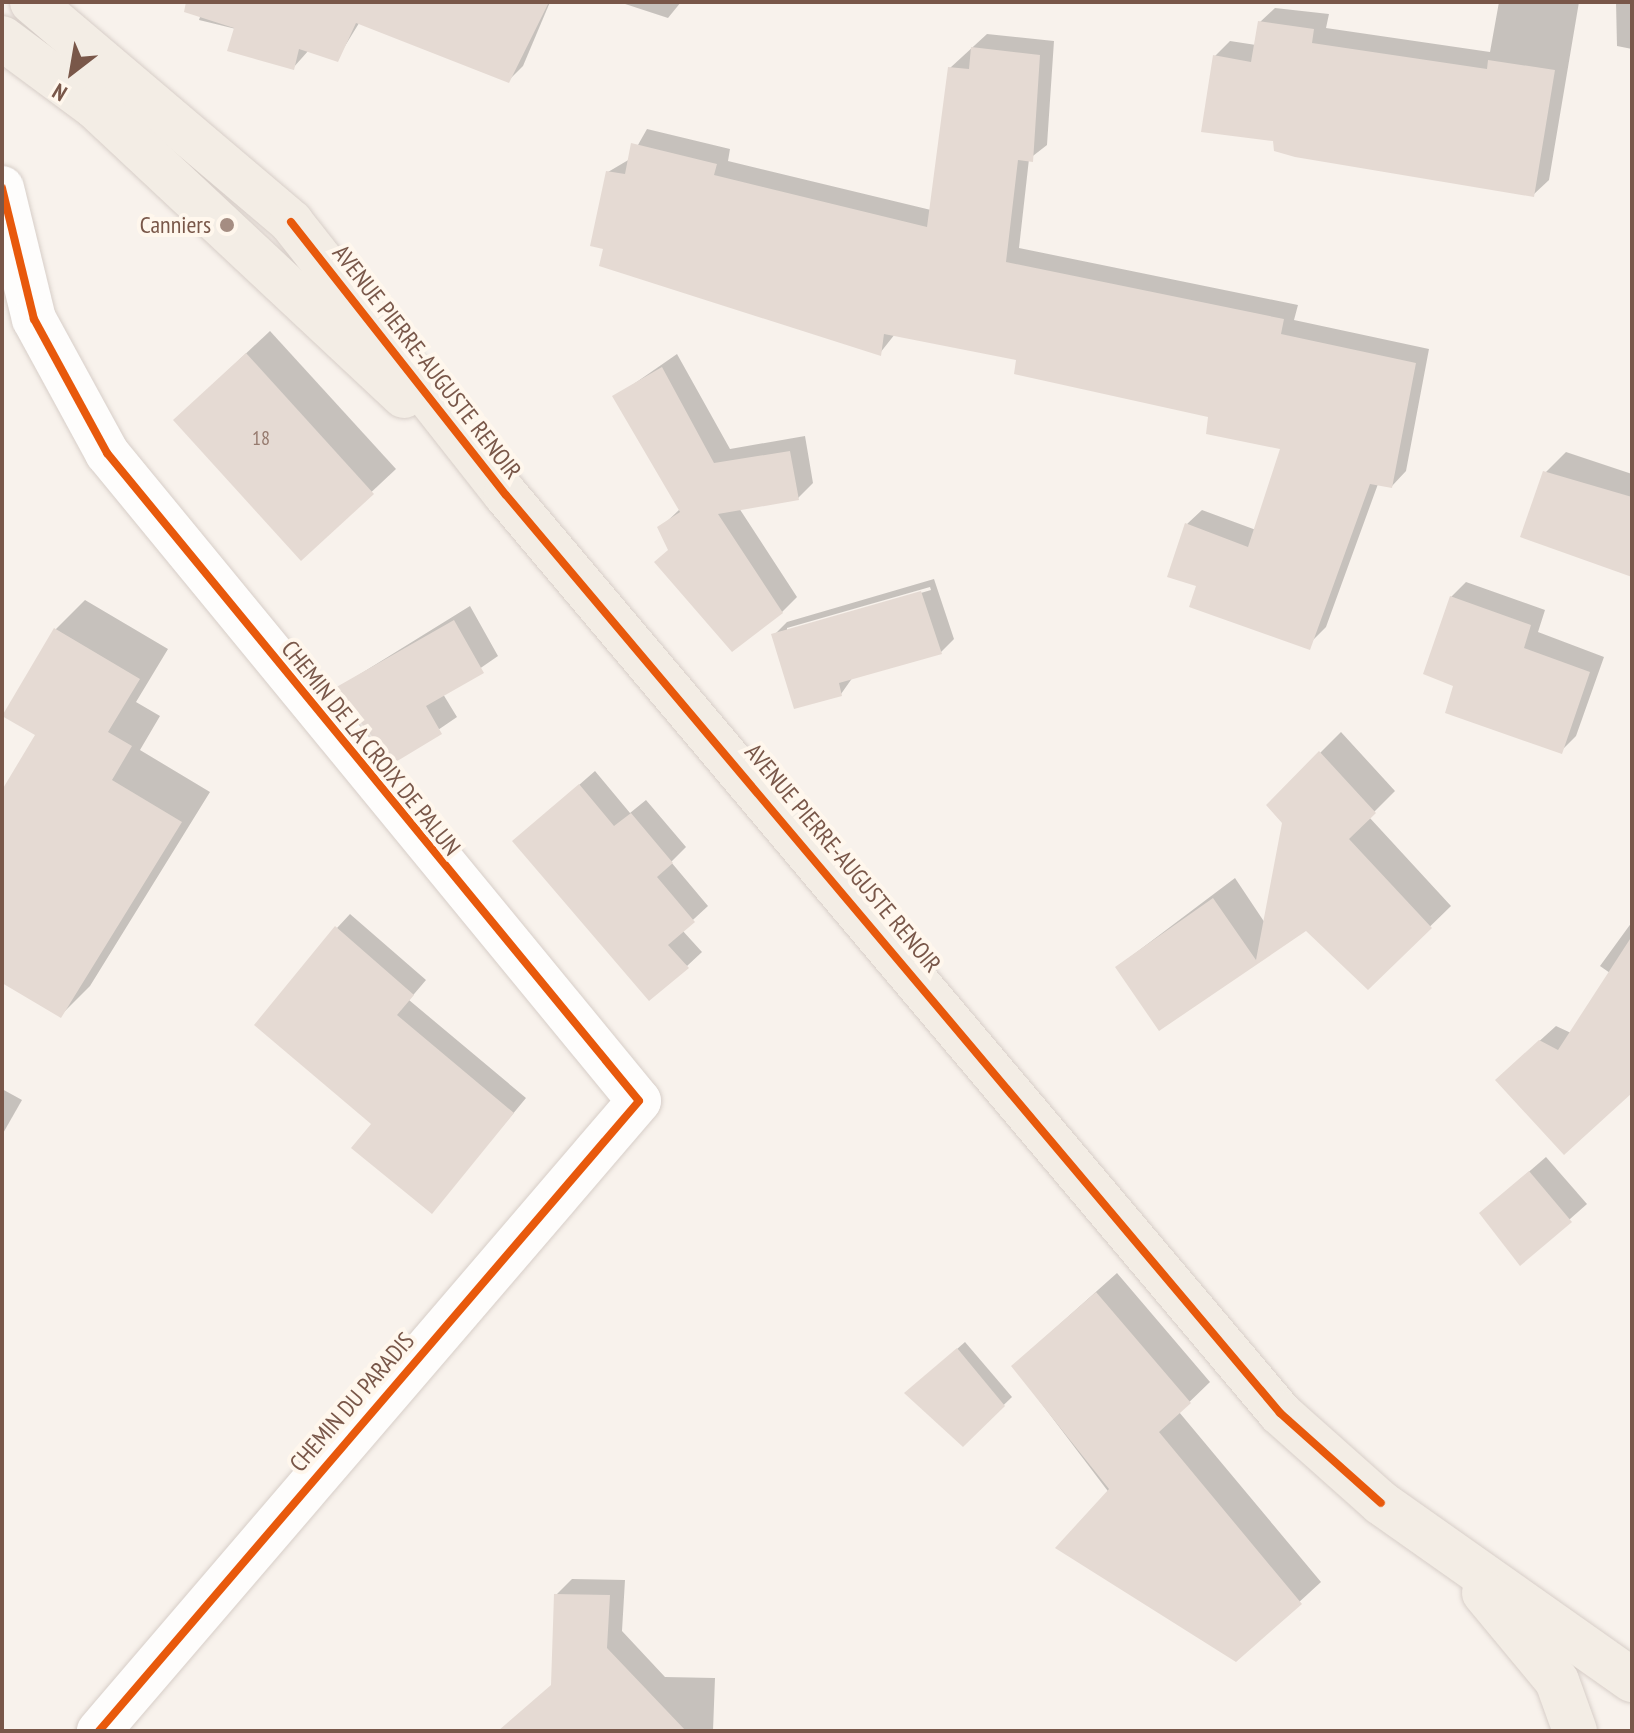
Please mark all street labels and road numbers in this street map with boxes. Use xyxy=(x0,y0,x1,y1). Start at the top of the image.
street label: AVENUE PIERRE-AUGUSTE RENOIR xyxy=(327,239,527,485)
street label: CHEMIN DE LA CROIX DE PALUN xyxy=(275,634,467,862)
street label: AVENUE PIERRE-AUGUSTE RENOIR xyxy=(739,738,947,978)
street label: CHEMIN DU PARADIS xyxy=(284,1327,420,1477)

